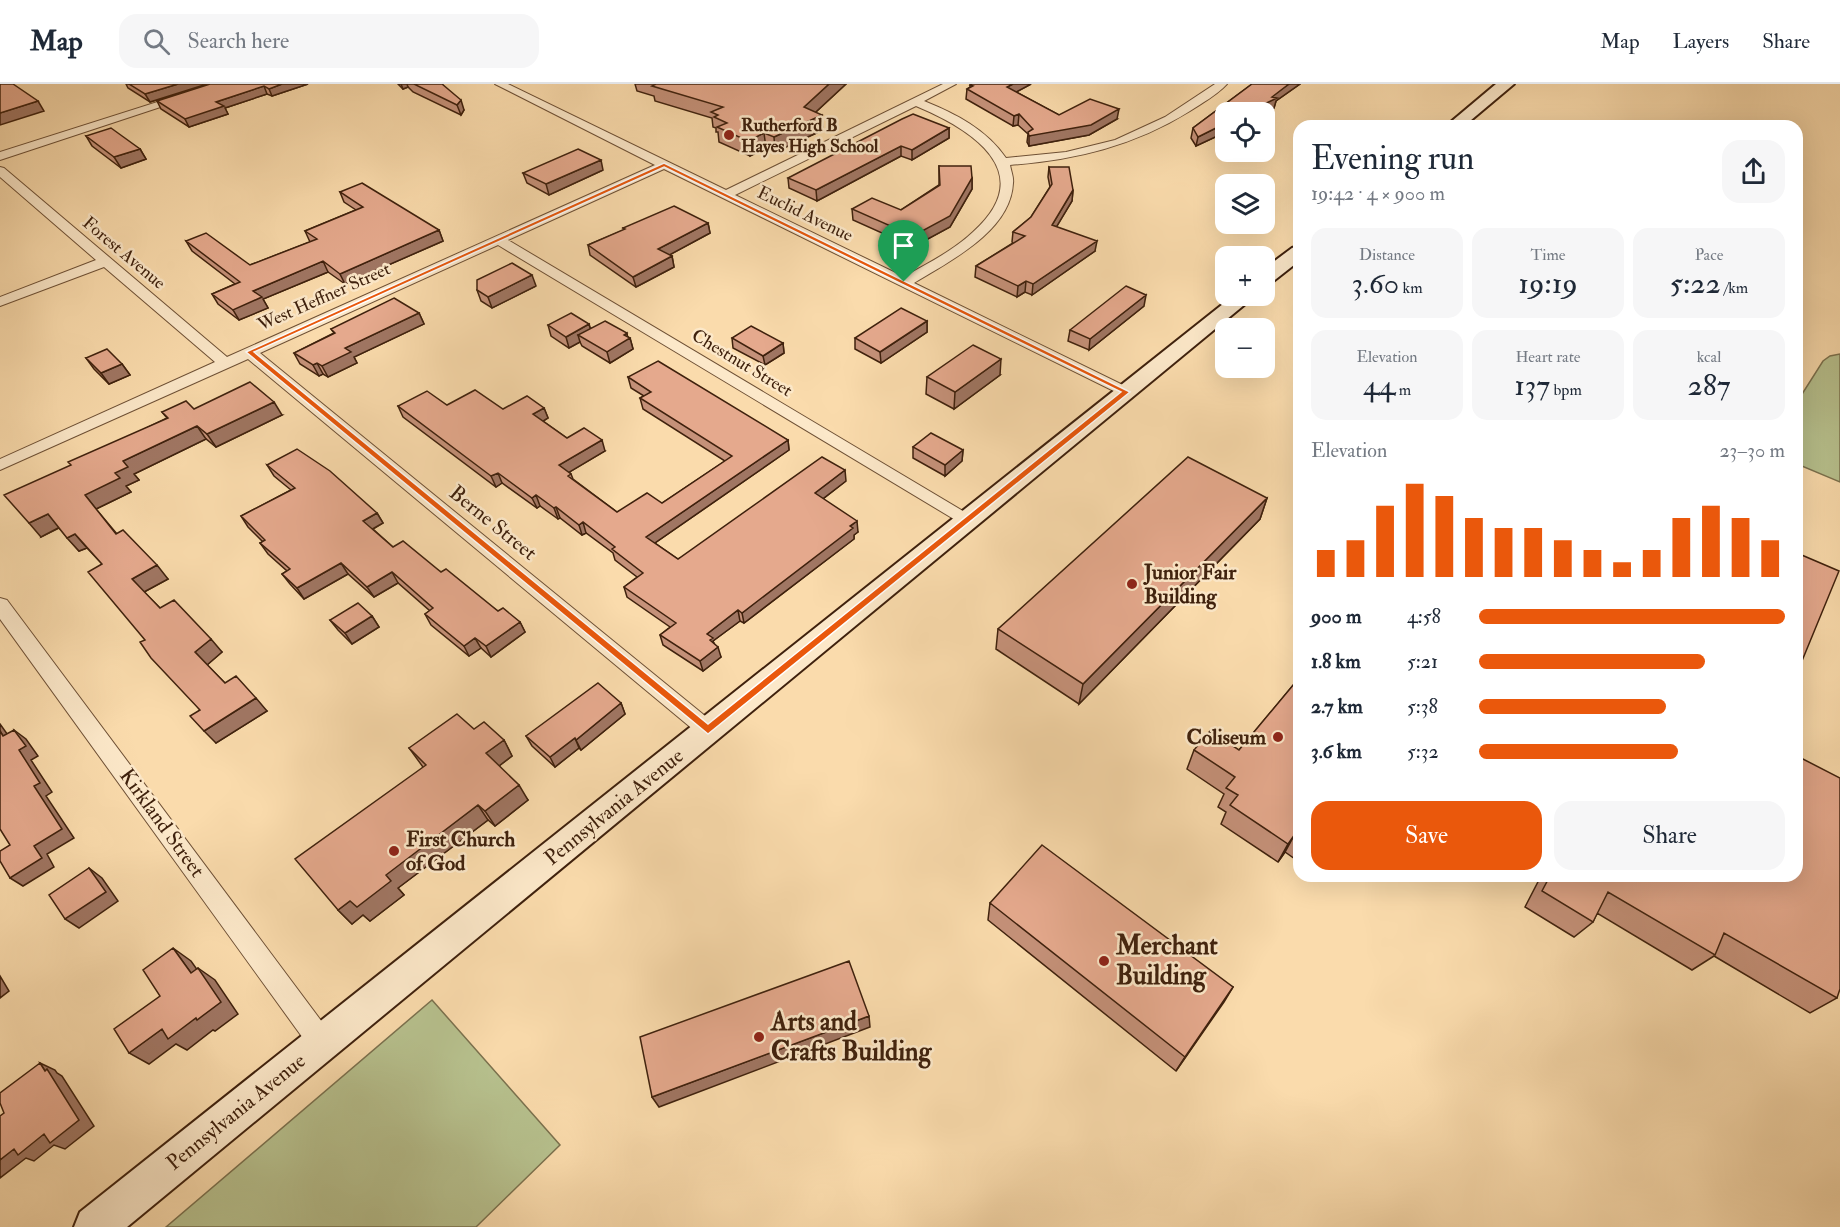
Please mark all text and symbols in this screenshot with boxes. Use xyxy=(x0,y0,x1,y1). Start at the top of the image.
search box xyxy=(119,14,539,68)
text: Map xyxy=(30,24,83,59)
icon: search xyxy=(140,25,173,58)
text: Search here xyxy=(188,27,289,55)
text: Map xyxy=(1600,28,1640,55)
text: Layers xyxy=(1673,28,1729,55)
text: Share xyxy=(1762,28,1810,55)
map controls xyxy=(1215,102,1275,378)
button: locate xyxy=(1215,102,1275,162)
place label: Rutherford B Hayes High School xyxy=(741,114,879,158)
marker: Rutherford B Hayes High School xyxy=(722,128,736,142)
text: Evening run xyxy=(1311,138,1474,179)
button: share xyxy=(1722,140,1785,203)
button: layers xyxy=(1215,174,1275,234)
street label: Euclid Avenue xyxy=(753,181,857,247)
text: 19:42 · 4 × 900 m xyxy=(1311,181,1445,206)
street label: Forest Avenue xyxy=(78,212,171,295)
pin xyxy=(878,220,929,282)
icon: arrive xyxy=(887,229,920,262)
text: Distance xyxy=(1359,245,1415,265)
text: Time xyxy=(1531,245,1565,265)
text: Pace xyxy=(1695,245,1723,265)
button: + xyxy=(1215,246,1275,306)
street label: West Heffner Street xyxy=(253,257,394,337)
text: 3.60 xyxy=(1351,265,1399,302)
text: 19:19 xyxy=(1518,265,1578,302)
text: 5:22 xyxy=(1670,265,1721,302)
text: km xyxy=(1399,278,1423,298)
text: /km xyxy=(1721,278,1748,298)
button: − xyxy=(1215,318,1275,378)
street label: Chestnut Street xyxy=(687,324,797,402)
text: Elevation xyxy=(1357,347,1417,367)
text: Heart rate xyxy=(1515,347,1581,367)
text: kcal xyxy=(1697,347,1721,367)
text: 44 xyxy=(1363,367,1395,404)
text: 137 xyxy=(1514,367,1550,404)
text: 287 xyxy=(1687,367,1731,404)
text: m xyxy=(1395,380,1411,400)
text: bpm xyxy=(1550,380,1582,400)
text: Elevation xyxy=(1311,438,1387,463)
text: 23–30 m xyxy=(1719,438,1785,463)
street label: Berne Street xyxy=(444,479,542,567)
place label: Junior Fair Building xyxy=(1143,559,1237,610)
marker: Junior Fair Building xyxy=(1125,577,1139,591)
text: 900 m xyxy=(1311,604,1361,629)
text: 4:58 xyxy=(1407,604,1441,629)
text: 1.8 km xyxy=(1311,649,1361,674)
text: 5:21 xyxy=(1407,649,1438,674)
text: 2.7 km xyxy=(1311,694,1363,719)
text: 5:38 xyxy=(1407,694,1438,719)
place label: Coliseum xyxy=(1187,724,1267,751)
marker: Coliseum xyxy=(1271,730,1285,744)
text: 3.6 km xyxy=(1311,739,1362,764)
text: 5:32 xyxy=(1407,739,1439,764)
street label: Pennsylvania Avenue xyxy=(539,742,689,872)
street label: Kirkland Street xyxy=(113,763,211,883)
button: Save xyxy=(1311,801,1542,870)
button: Share xyxy=(1554,801,1785,870)
place label: First Church of God xyxy=(406,826,515,877)
marker: First Church of God xyxy=(387,844,401,858)
place label: Merchant Building xyxy=(1115,930,1218,993)
marker: Merchant Building xyxy=(1097,954,1111,968)
place label: Arts and Crafts Building xyxy=(770,1006,932,1069)
marker: Arts and Crafts Building xyxy=(752,1030,766,1044)
street label: Pennsylvania Avenue xyxy=(161,1047,311,1177)

